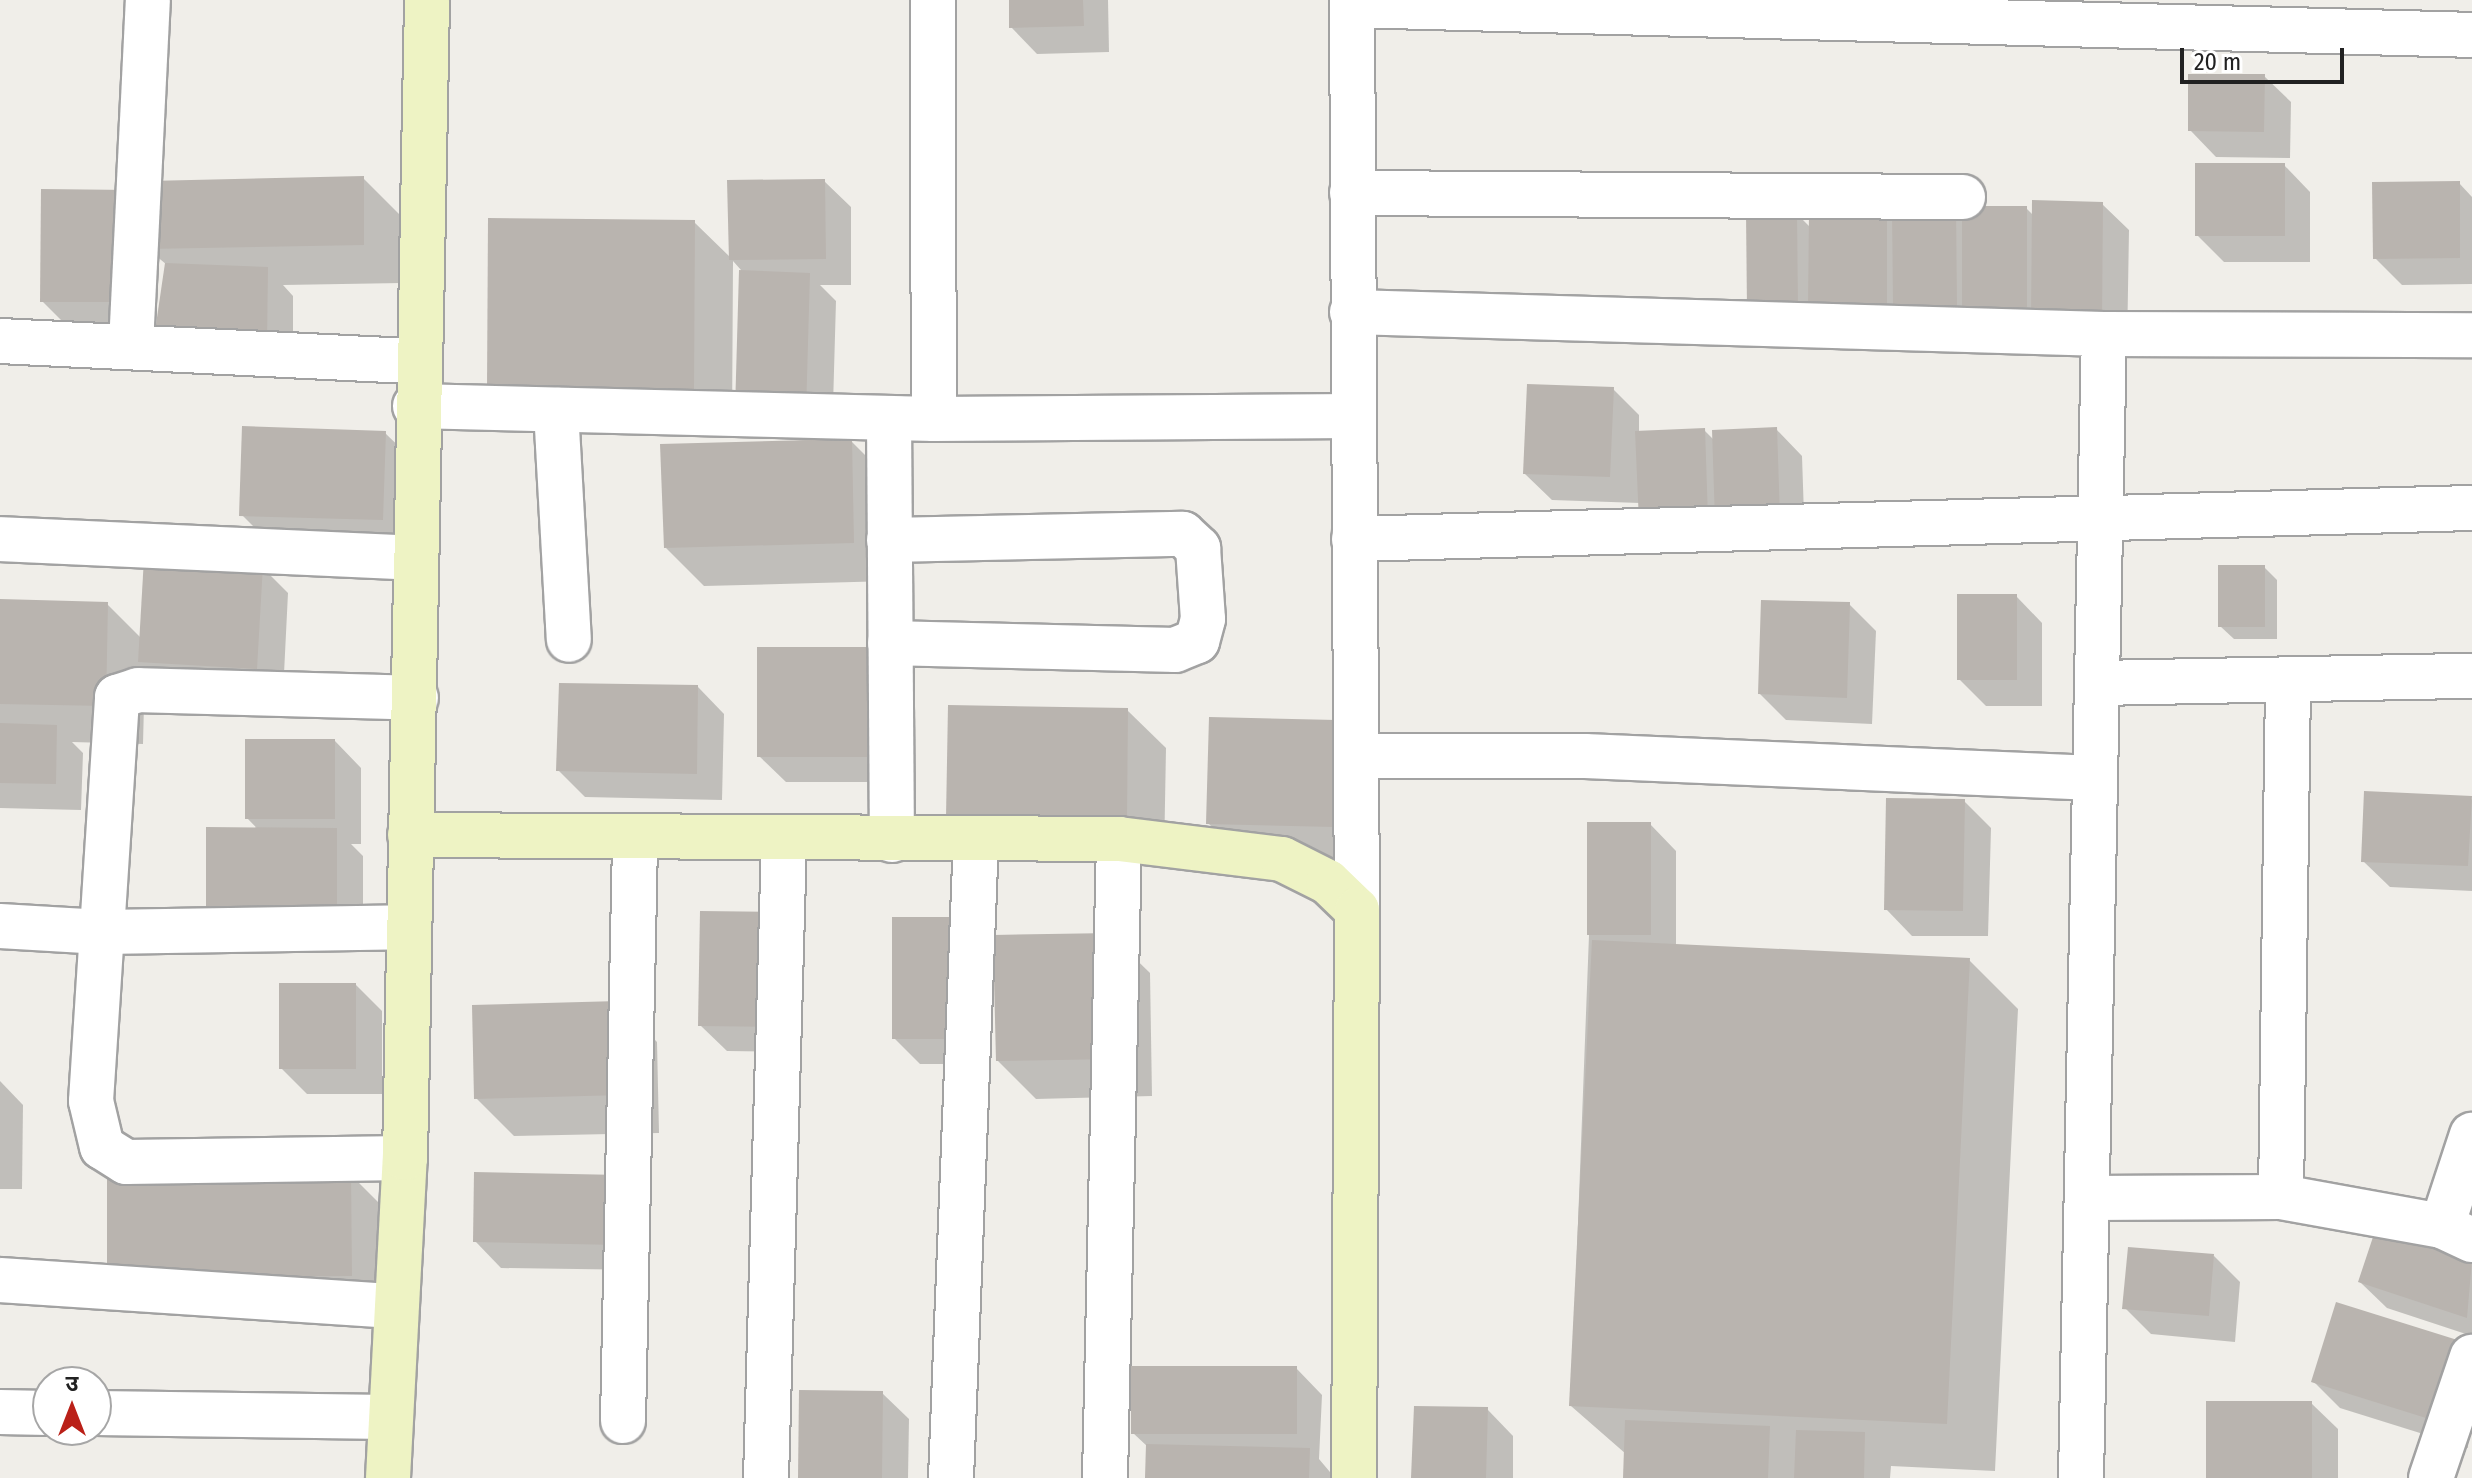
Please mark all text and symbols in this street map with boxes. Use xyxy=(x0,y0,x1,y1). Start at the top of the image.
scale bar xyxy=(2184,32,2348,82)
text: 20 m xyxy=(2194,48,2241,76)
north arrow xyxy=(32,1366,112,1446)
text: उ xyxy=(66,1370,78,1397)

